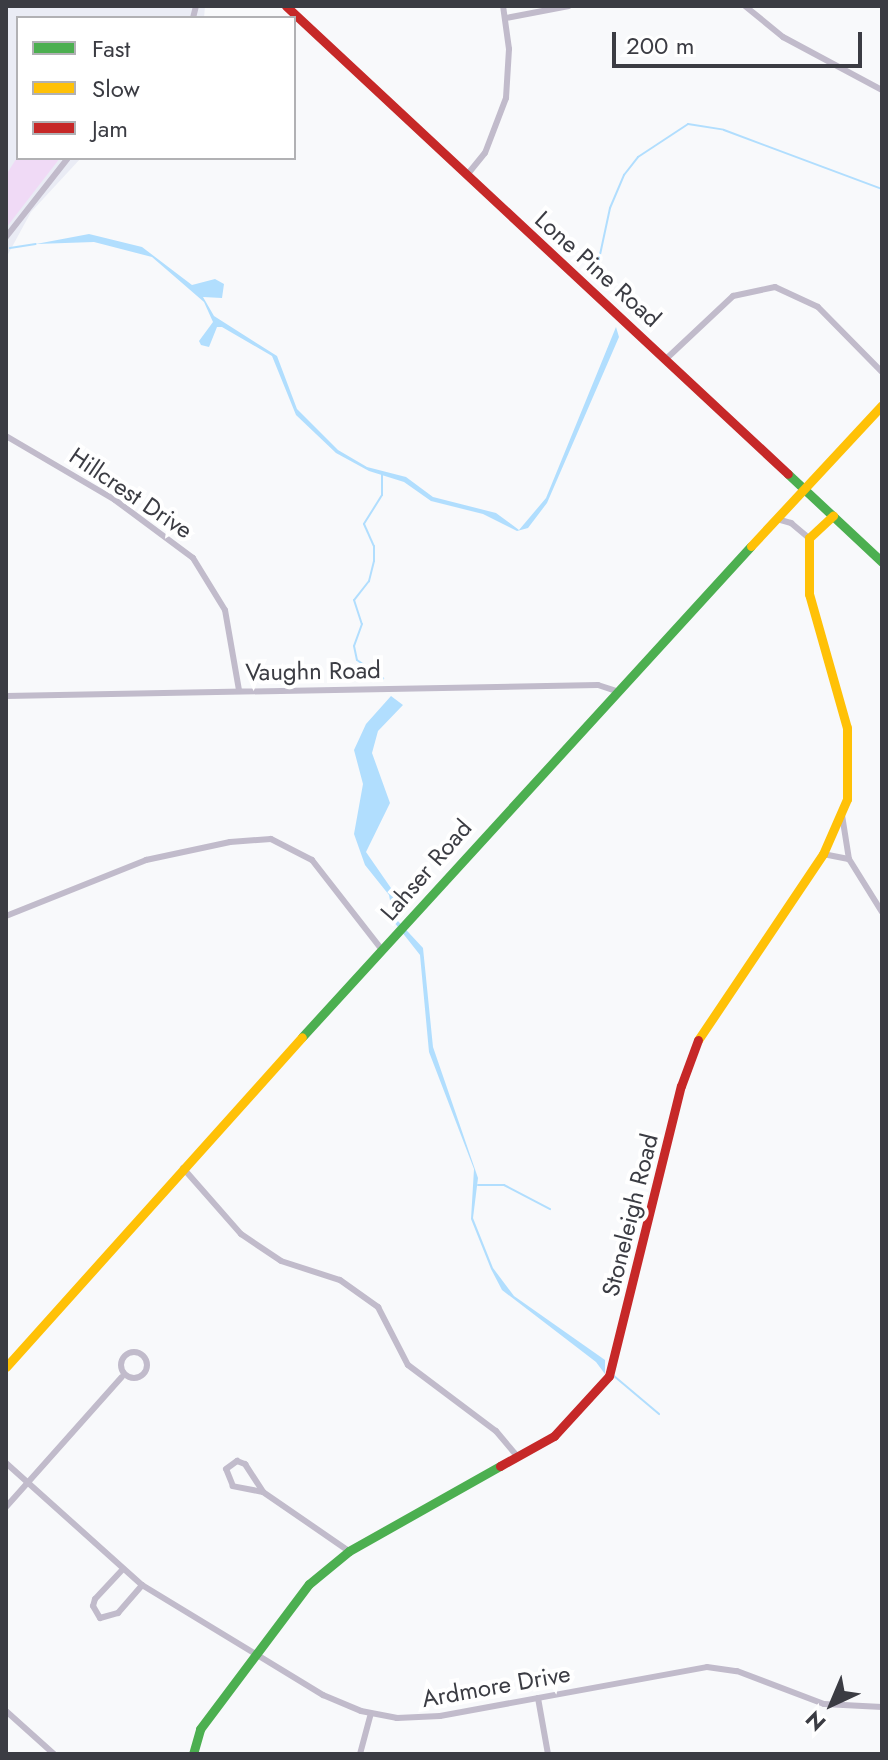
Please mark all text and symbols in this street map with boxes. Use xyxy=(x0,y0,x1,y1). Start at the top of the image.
legend xyxy=(16,16,296,160)
scale bar xyxy=(616,16,866,66)
text: 200 m xyxy=(626,28,694,63)
text: Fast xyxy=(92,31,130,66)
text: Slow xyxy=(92,71,140,106)
text: Jam xyxy=(92,111,128,146)
street label: Lone Pine Road xyxy=(529,205,667,333)
street label: Hillcrest Drive xyxy=(64,441,198,545)
street label: Vaughn Road xyxy=(245,655,381,687)
street label: Lahser Road xyxy=(374,814,478,926)
street label: Stoneleigh Road xyxy=(596,1131,664,1299)
street label: Ardmore Drive xyxy=(419,1659,573,1713)
north arrow xyxy=(792,1664,872,1744)
text: N xyxy=(798,1704,833,1739)

